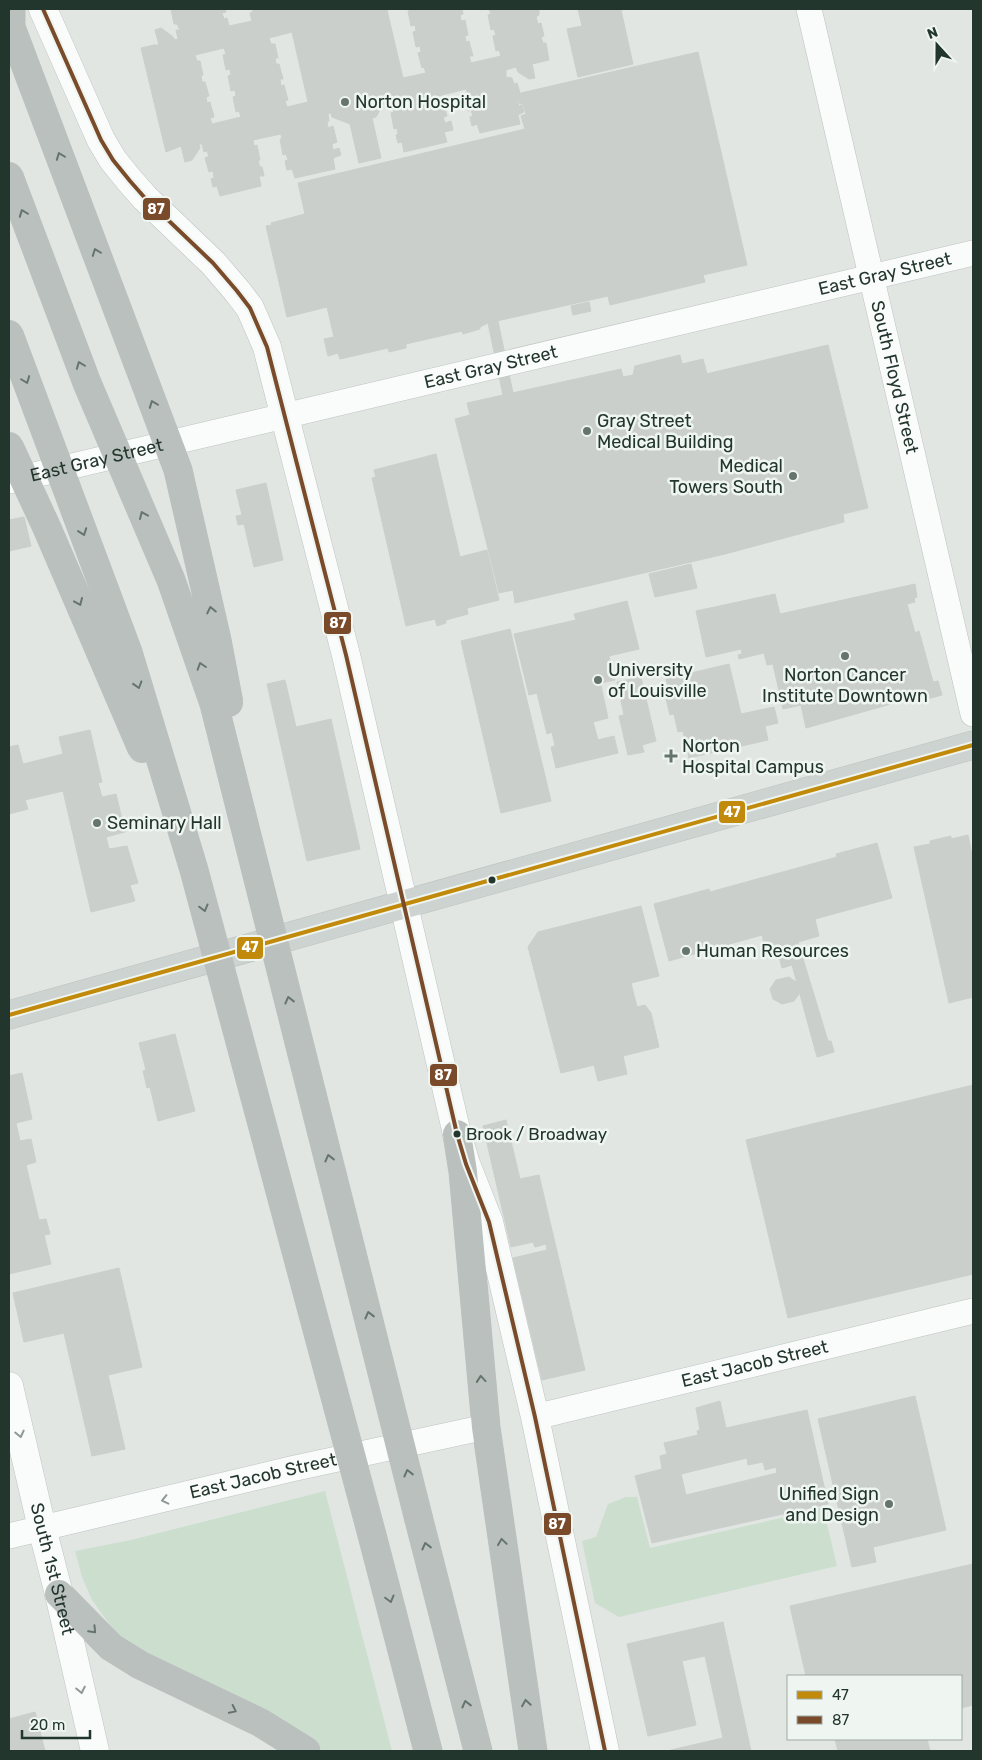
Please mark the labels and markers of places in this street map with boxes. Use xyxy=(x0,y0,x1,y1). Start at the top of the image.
place label: Norton Hospital xyxy=(355,91,486,113)
marker: Norton Hospital xyxy=(339,96,351,108)
place label: Gray Street Medical Building xyxy=(597,410,733,453)
marker: Gray Street Medical Building xyxy=(581,425,593,437)
place label: Medical Towers South xyxy=(669,455,783,498)
marker: Medical Towers South xyxy=(787,470,799,482)
marker: Norton Cancer Institute Downtown xyxy=(839,650,851,662)
place label: University of Louisville xyxy=(608,659,707,702)
place label: Norton Cancer Institute Downtown xyxy=(762,664,928,707)
marker: University of Louisville xyxy=(592,674,604,686)
place label: Norton Hospital Campus xyxy=(682,735,824,778)
marker: Norton Hospital Campus xyxy=(664,749,678,763)
place label: Seminary Hall xyxy=(107,812,222,834)
marker: Seminary Hall xyxy=(91,817,103,829)
unlabelled marker xyxy=(487,875,497,885)
place label: Human Resources xyxy=(696,940,849,962)
marker: Human Resources xyxy=(680,945,692,957)
place label: Brook / Broadway xyxy=(466,1124,607,1144)
marker: Brook / Broadway xyxy=(452,1129,462,1139)
place label: Unified Sign and Design xyxy=(779,1483,879,1526)
marker: Unified Sign and Design xyxy=(883,1498,895,1510)

